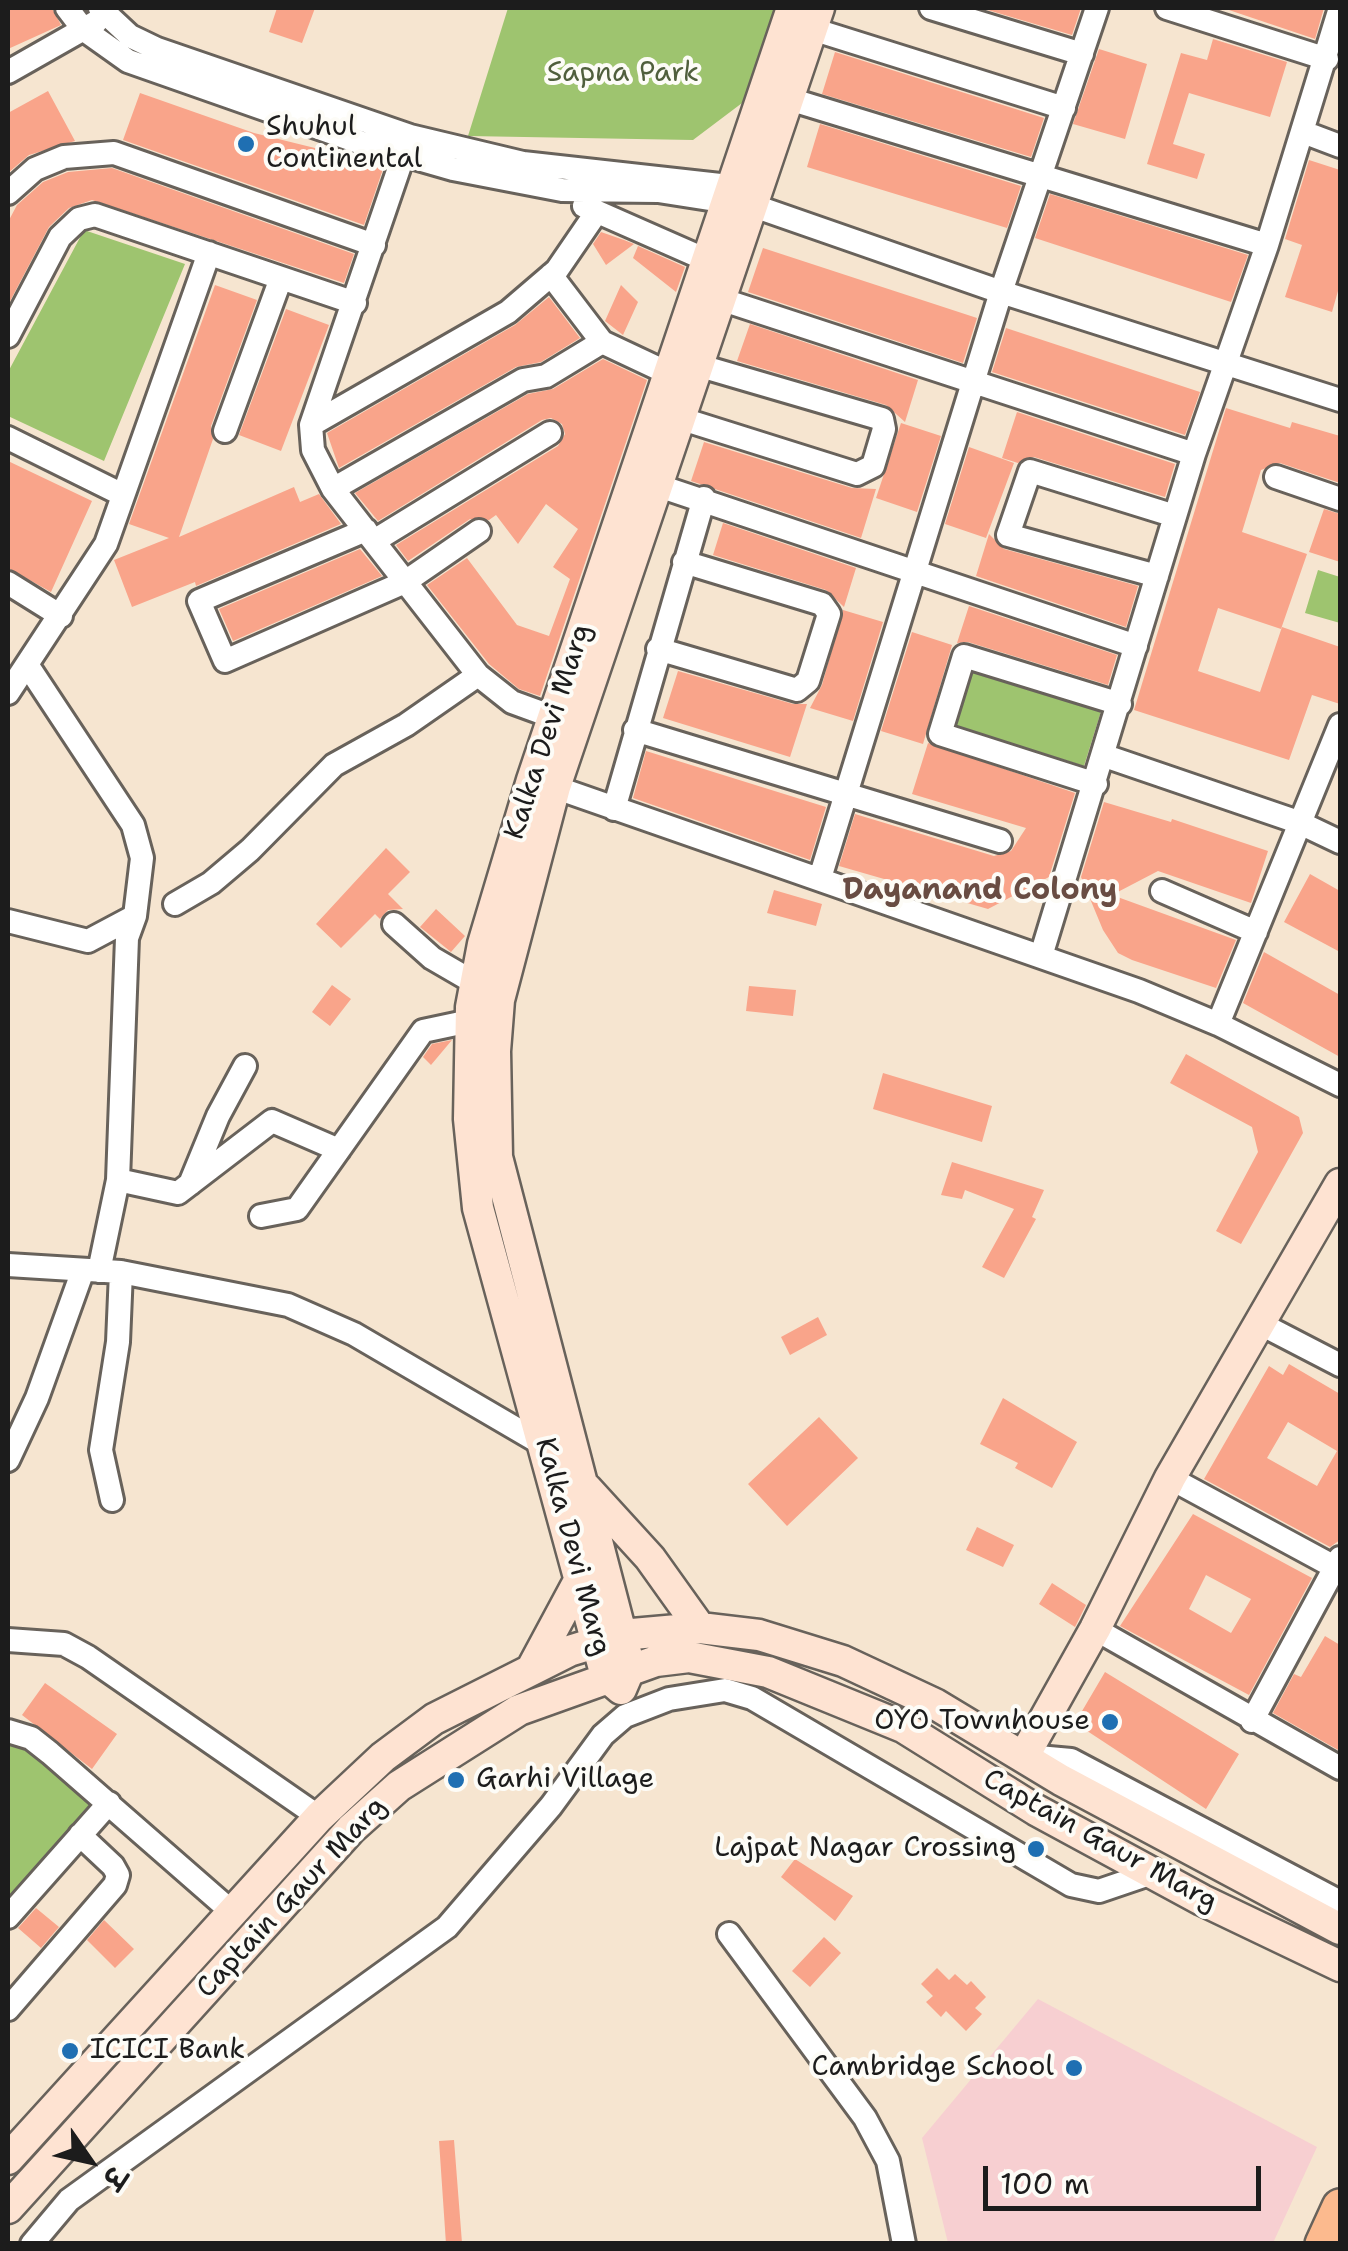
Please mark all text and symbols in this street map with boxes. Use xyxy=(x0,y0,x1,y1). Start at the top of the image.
park label: Sapna Park xyxy=(547,57,699,91)
place label: Shuhul Continental xyxy=(266,111,422,177)
marker: Shuhul Continental xyxy=(235,133,257,155)
street label: Kalka Devi Marg xyxy=(498,620,600,844)
district label: Dayanand Colony xyxy=(843,873,1117,909)
street label: Kalka Devi Marg xyxy=(527,1434,617,1660)
place label: OYO Townhouse xyxy=(874,1705,1090,1739)
marker: OYO Townhouse xyxy=(1099,1711,1121,1733)
place label: Garhi Village xyxy=(476,1763,654,1797)
street label: Captain Gaur Marg xyxy=(977,1763,1223,1919)
marker: Garhi Village xyxy=(445,1769,467,1791)
street label: Captain Gaur Marg xyxy=(190,1790,394,2006)
place label: Lajpat Nagar Crossing xyxy=(714,1832,1016,1866)
marker: Lajpat Nagar Crossing xyxy=(1025,1838,1047,1860)
place label: ICICI Bank xyxy=(90,2034,245,2068)
marker: ICICI Bank xyxy=(59,2040,81,2062)
place label: Cambridge School xyxy=(812,2051,1054,2085)
marker: Cambridge School xyxy=(1063,2057,1085,2079)
north arrow xyxy=(40,2111,140,2211)
scale bar xyxy=(988,2146,1266,2208)
text: उ xyxy=(94,2159,136,2196)
text: 100 m xyxy=(1000,2163,1090,2204)

